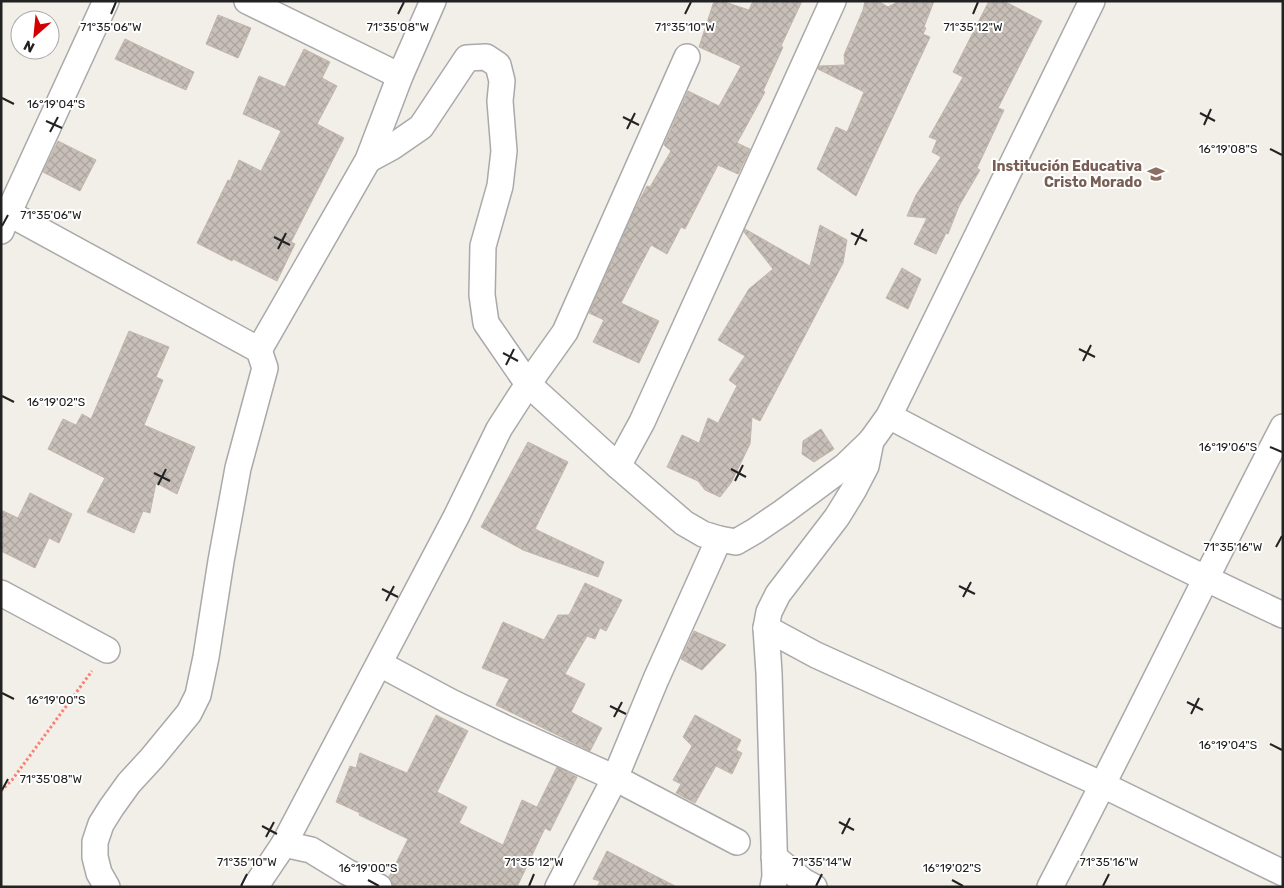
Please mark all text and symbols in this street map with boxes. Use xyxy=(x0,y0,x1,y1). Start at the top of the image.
north arrow xyxy=(10,10,60,60)
text: 71°35'06"W xyxy=(80,20,142,34)
text: 71°35'08"W xyxy=(367,20,430,34)
text: 71°35'10"W xyxy=(655,20,715,34)
text: 71°35'12"W xyxy=(943,20,1003,34)
text: N xyxy=(21,36,38,56)
text: 16°19'04"S xyxy=(27,97,85,111)
text: 16°19'08"S xyxy=(1198,142,1258,156)
place label: Institución Educativa Cristo Morado xyxy=(992,158,1142,191)
school or university icon: Institución Educativa Cristo Morado xyxy=(1146,164,1166,184)
text: 71°35'06"W xyxy=(20,208,82,222)
text: 16°19'02"S xyxy=(27,395,85,409)
text: 16°19'06"S xyxy=(1199,440,1257,454)
text: 71°35'16"W xyxy=(1204,540,1263,554)
text: 16°19'00"S xyxy=(26,693,86,707)
text: 16°19'04"S xyxy=(1199,738,1257,752)
text: 71°35'08"W xyxy=(20,772,83,786)
text: 71°35'10"W xyxy=(217,855,277,869)
text: 71°35'12"W xyxy=(504,855,564,869)
text: 71°35'14"W xyxy=(792,855,852,869)
text: 71°35'16"W xyxy=(1080,855,1139,869)
text: 16°19'00"S xyxy=(338,861,398,875)
text: 16°19'02"S xyxy=(923,861,981,875)

